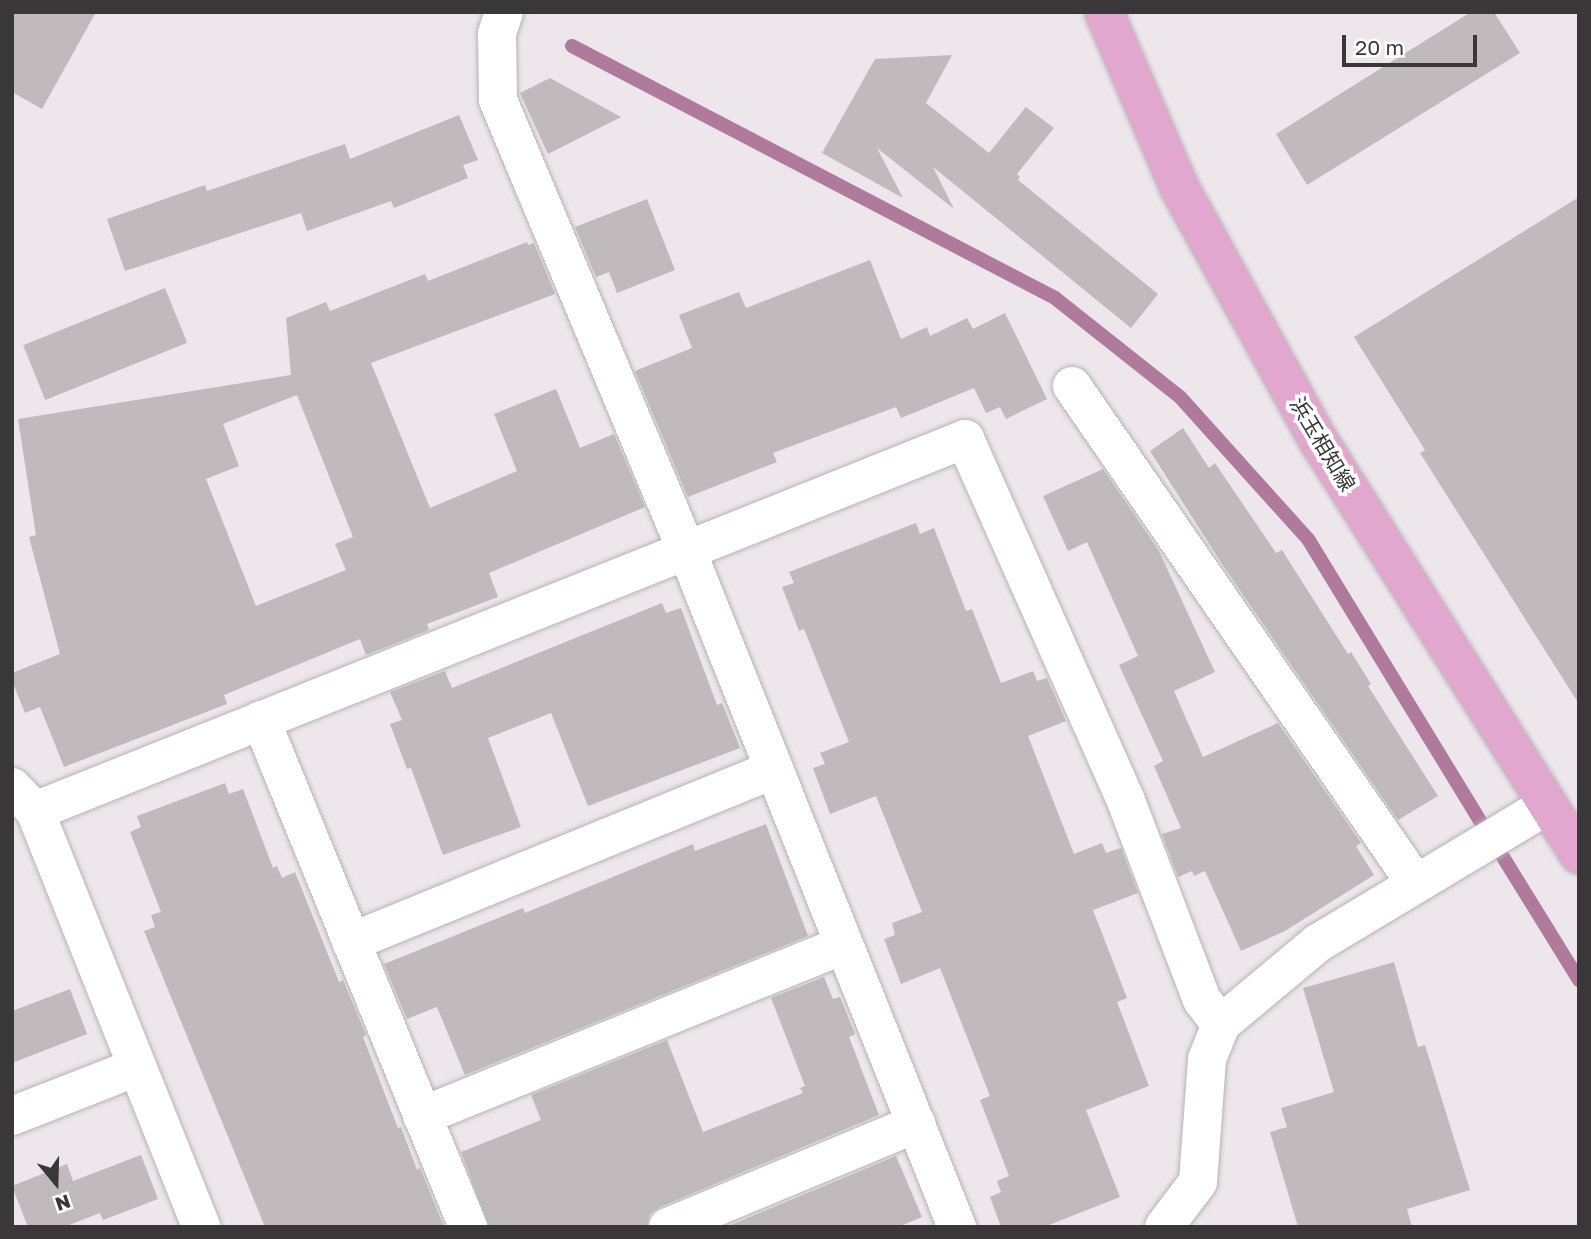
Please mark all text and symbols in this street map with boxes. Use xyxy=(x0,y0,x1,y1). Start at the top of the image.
scale bar xyxy=(1346,21,1481,65)
text: 20 m xyxy=(1355,34,1404,60)
street label: 浜玉相知線 xyxy=(1285,393,1361,495)
north arrow xyxy=(21,1148,91,1218)
text: N xyxy=(52,1190,74,1217)

